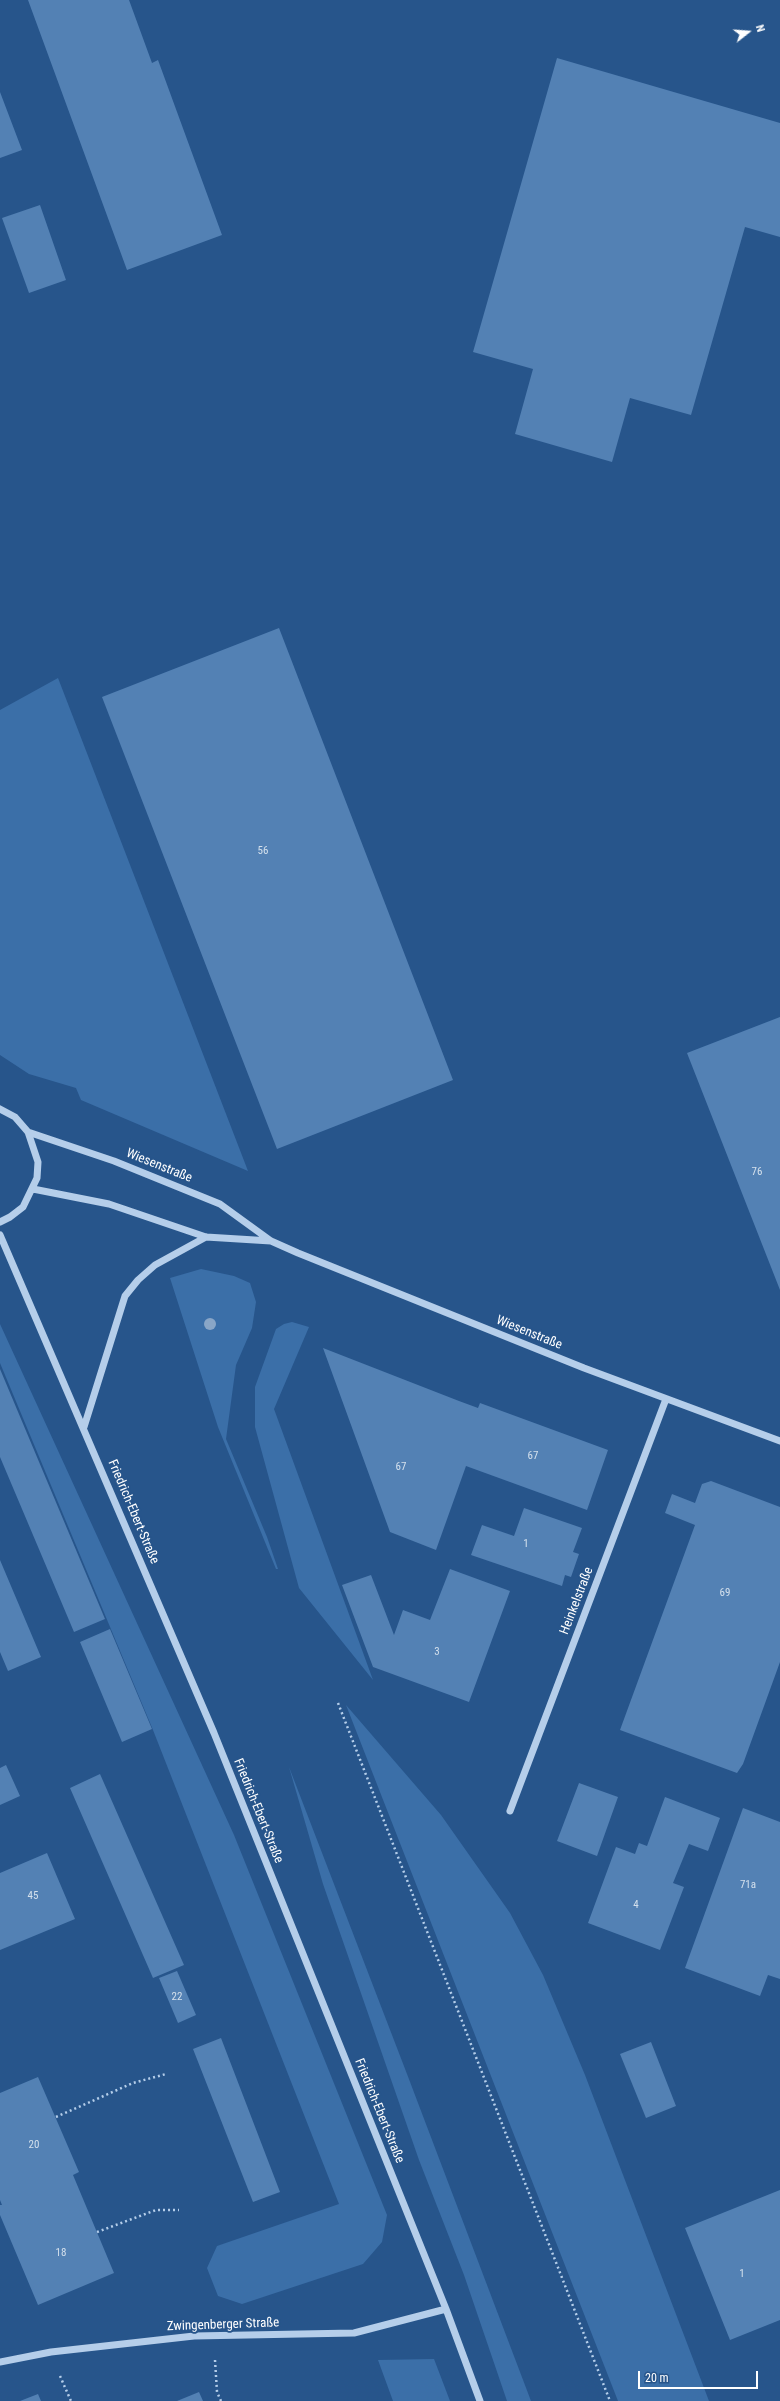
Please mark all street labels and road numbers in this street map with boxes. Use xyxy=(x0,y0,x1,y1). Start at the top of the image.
street label: Wiesenstraße xyxy=(124,1146,194,1186)
street label: Wiesenstraße xyxy=(494,1313,564,1353)
street label: Friedrich-Ebert-Straße xyxy=(104,1458,162,1566)
street label: Heinkelstraße xyxy=(557,1565,597,1637)
street label: Friedrich-Ebert-Straße xyxy=(230,1756,286,1866)
street label: Friedrich-Ebert-Straße xyxy=(351,2056,407,2166)
street label: Zwingenberger Straße xyxy=(167,2315,279,2335)

